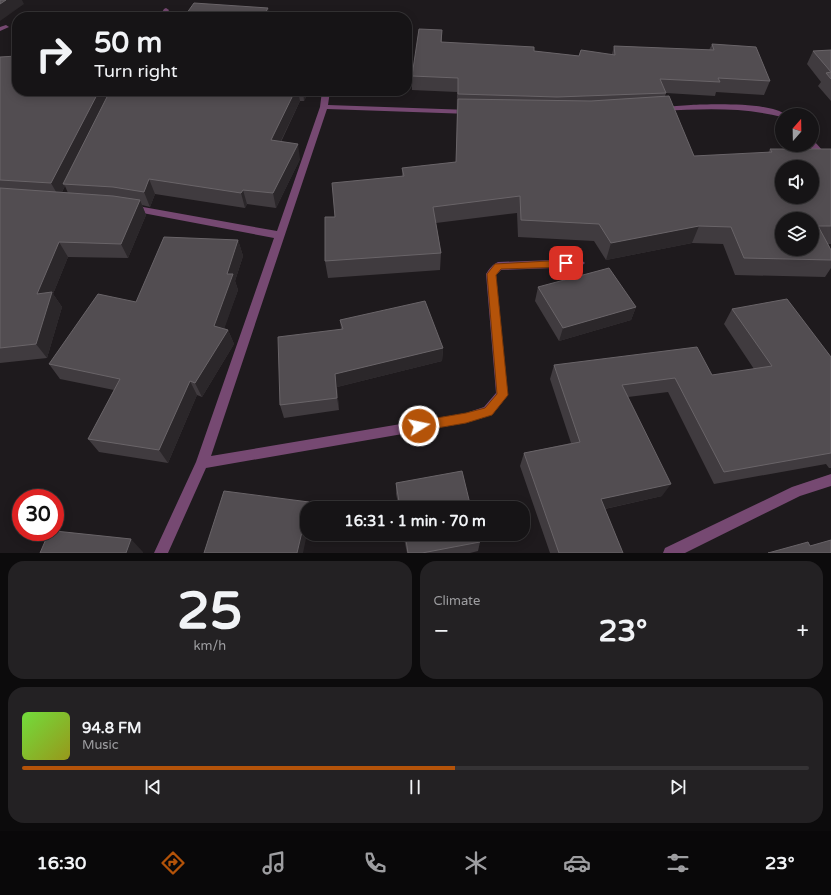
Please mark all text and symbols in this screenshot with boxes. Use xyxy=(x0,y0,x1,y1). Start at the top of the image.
text: 50 m xyxy=(94,26,162,60)
icon: right xyxy=(28,28,80,80)
text: Turn right xyxy=(94,60,178,82)
north arrow xyxy=(775,108,819,152)
map controls xyxy=(775,108,819,256)
button: sound xyxy=(775,160,819,204)
button: layers xyxy=(775,212,819,256)
pin xyxy=(549,246,583,280)
icon: arrive xyxy=(555,252,577,274)
position arrow xyxy=(398,405,440,447)
speed limit sign: 30 xyxy=(12,489,64,541)
text: 16:31 · 1 min · 70 m xyxy=(344,512,486,530)
text: 25 xyxy=(177,580,242,643)
text: Climate xyxy=(434,593,480,609)
text: 23° xyxy=(598,613,647,650)
text: − xyxy=(434,618,449,644)
text: + xyxy=(797,618,809,644)
text: km/h xyxy=(193,638,226,654)
text: 94.8 FM xyxy=(82,719,142,737)
text: Music xyxy=(82,737,119,753)
icon: previous xyxy=(142,776,164,798)
icon: pause xyxy=(404,776,426,798)
icon: next xyxy=(667,776,689,798)
icon: directions xyxy=(159,849,187,877)
icon: music xyxy=(260,849,288,877)
icon: phone xyxy=(361,849,389,877)
icon: climate xyxy=(462,849,490,877)
icon: car xyxy=(563,849,591,877)
icon: filters xyxy=(664,849,692,877)
text: 16:30 xyxy=(36,852,86,874)
text: 23° xyxy=(765,852,794,874)

